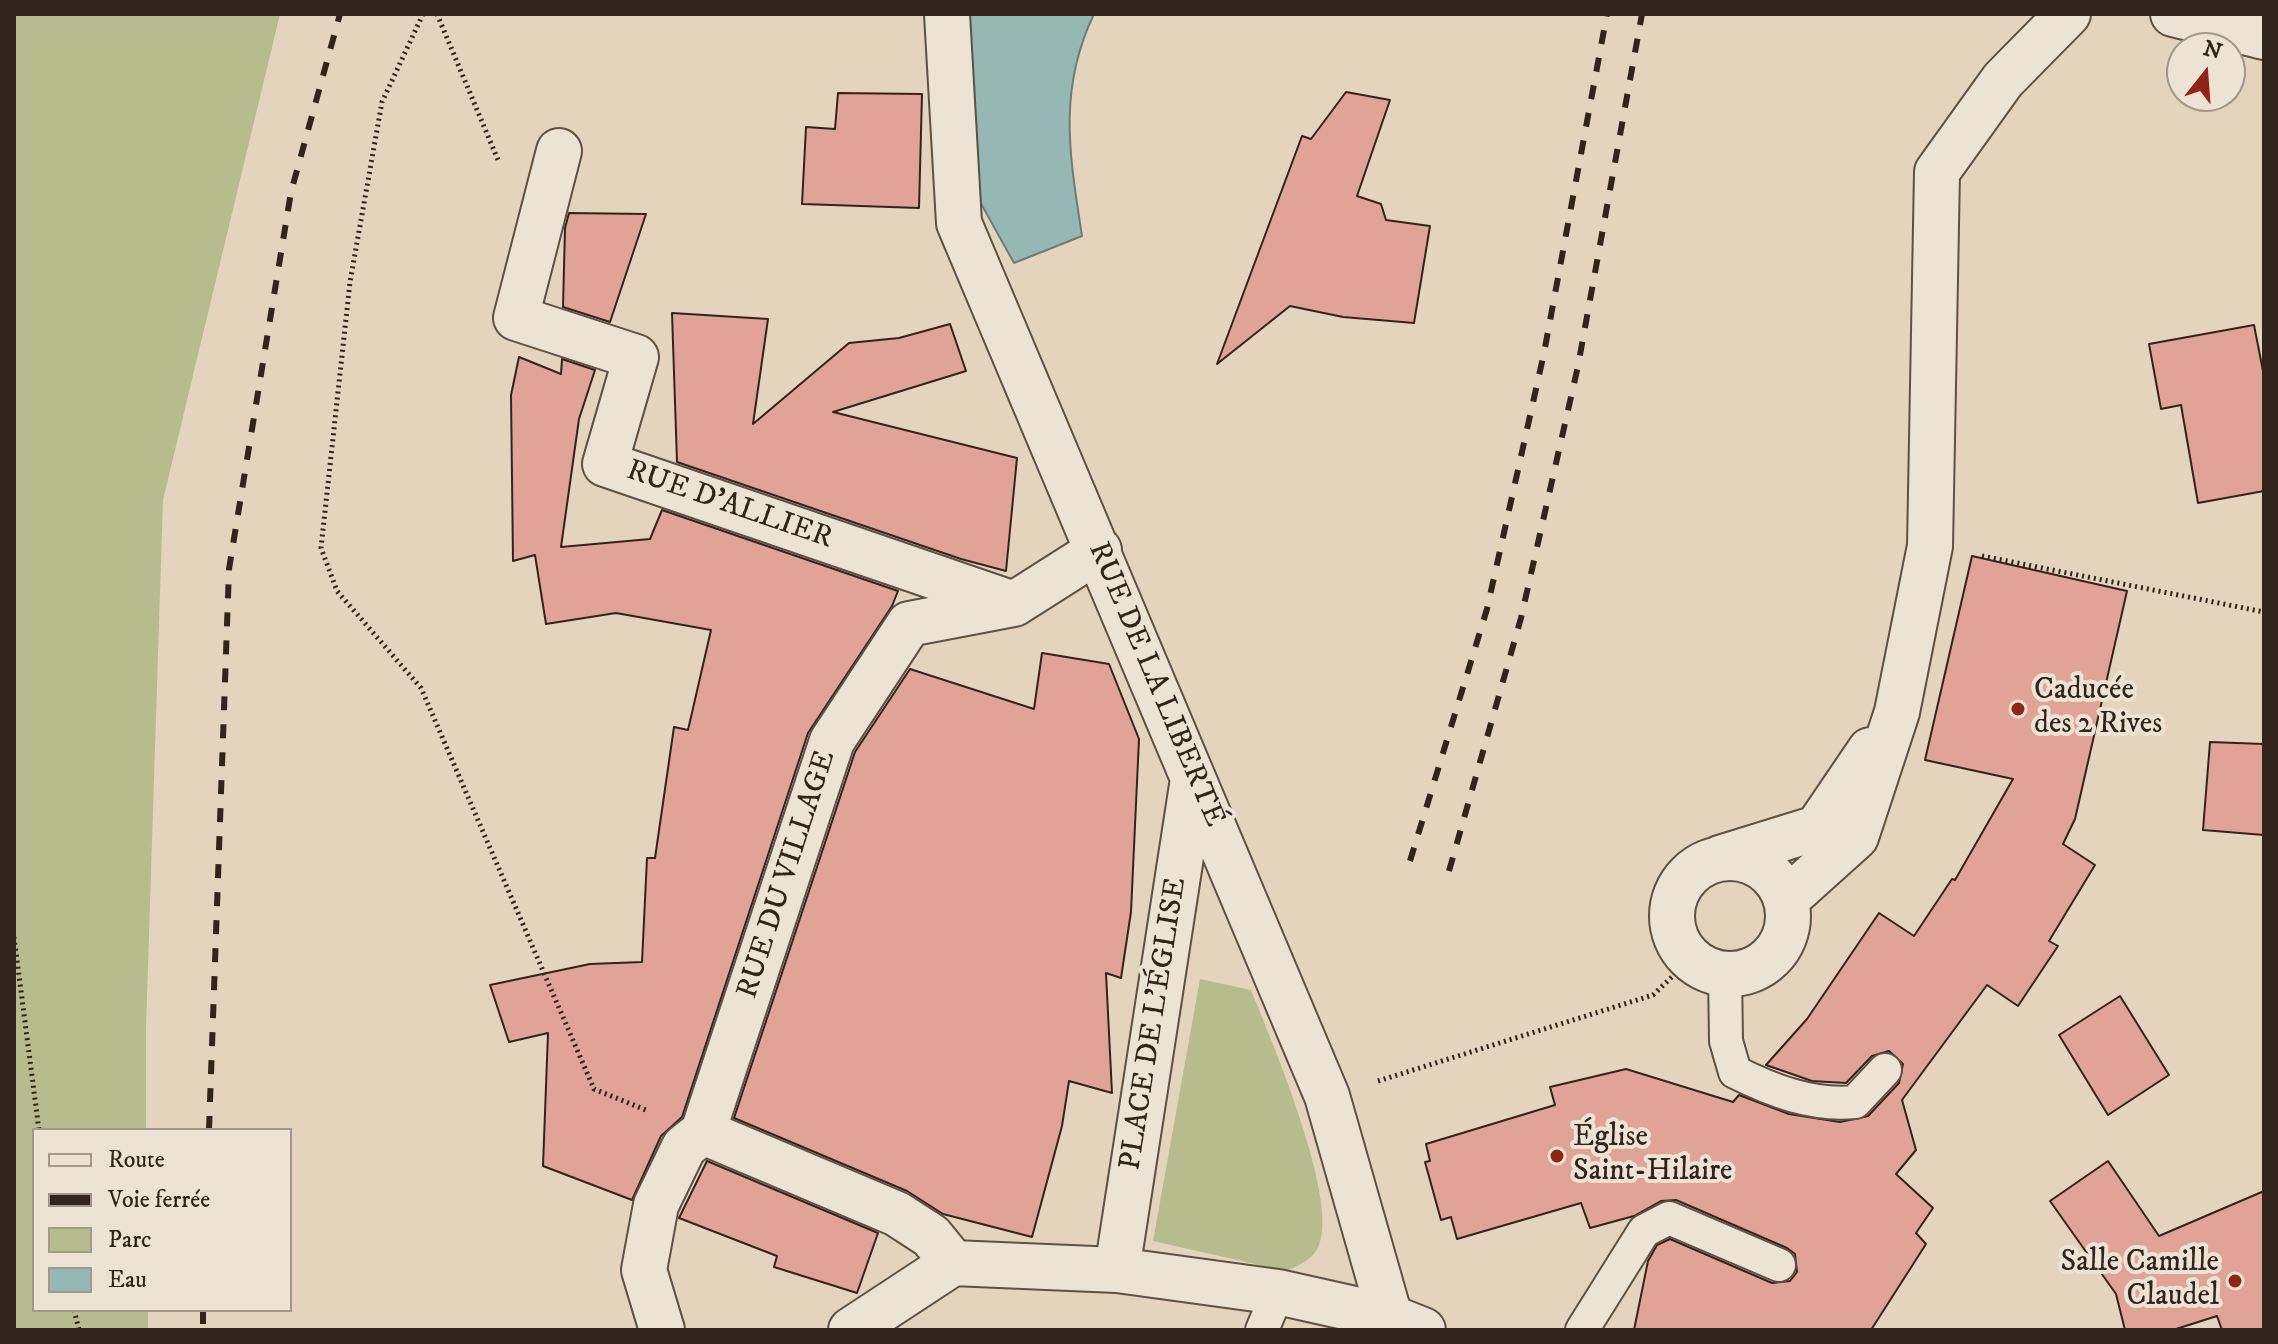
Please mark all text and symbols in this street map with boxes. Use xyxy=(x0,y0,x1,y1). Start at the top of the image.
north arrow xyxy=(2166,32,2246,112)
text: N xyxy=(2200,35,2225,66)
street label: RUE D'ALLIER xyxy=(621,454,837,558)
street label: RUE DE LA LIBERTÉ xyxy=(1079,537,1231,833)
place label: Caducée des 2 Rives xyxy=(2034,674,2162,744)
marker: Caducée des 2 Rives xyxy=(2009,700,2027,718)
street label: RUE DU VILLAGE xyxy=(731,747,845,1003)
street label: PLACE DE L'ÉGLISE xyxy=(1114,875,1196,1173)
place label: Église Saint-Hilaire xyxy=(1573,1121,1733,1192)
legend xyxy=(32,1128,292,1312)
text: Route xyxy=(108,1145,165,1175)
marker: Église Saint-Hilaire xyxy=(1548,1147,1566,1165)
text: Voie ferrée xyxy=(108,1185,210,1215)
text: Parc xyxy=(108,1225,151,1255)
place label: Salle Camille Claudel xyxy=(2060,1246,2219,1316)
text: Eau xyxy=(108,1265,147,1295)
marker: Salle Camille Claudel xyxy=(2226,1272,2244,1290)

